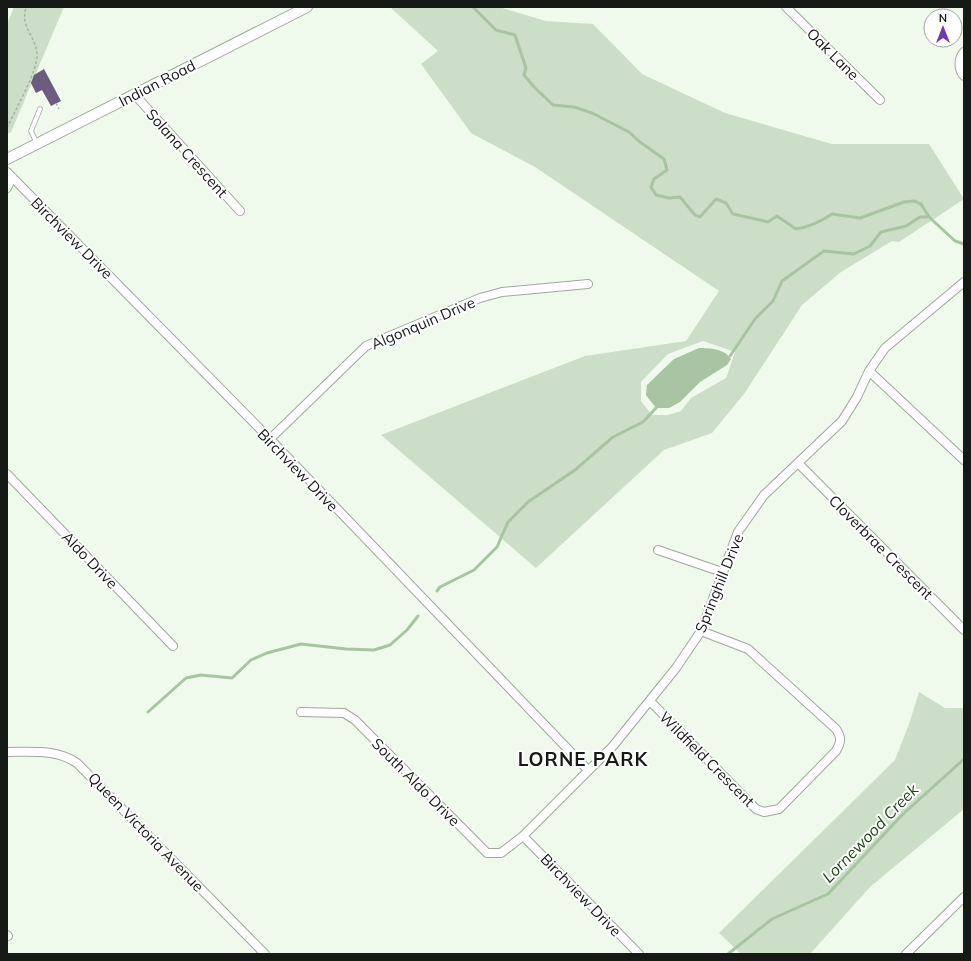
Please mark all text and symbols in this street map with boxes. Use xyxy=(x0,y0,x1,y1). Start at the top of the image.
north arrow xyxy=(923,8,963,48)
text: N xyxy=(939,11,947,25)
street label: Oak Lane xyxy=(803,24,863,84)
street label: Indian Road xyxy=(115,56,199,110)
street label: Solana Crescent xyxy=(142,105,232,201)
street label: Birchview Drive xyxy=(27,193,117,283)
street label: Algonquin Drive xyxy=(368,293,478,353)
street label: Birchview Drive xyxy=(254,425,342,515)
street label: Cloverbrae Crescent xyxy=(825,491,937,603)
street label: Aldo Drive xyxy=(58,527,122,593)
street label: Springhill Drive xyxy=(691,531,747,635)
street label: Wildfield Crescent xyxy=(655,707,759,811)
street label: South Aldo Drive xyxy=(368,734,464,830)
district label: LORNE PARK xyxy=(518,747,649,771)
street label: Queen Victoria Avenue xyxy=(84,768,208,896)
water label: Lornewood Creek xyxy=(818,779,923,887)
street label: Birchview Drive xyxy=(537,850,625,940)

